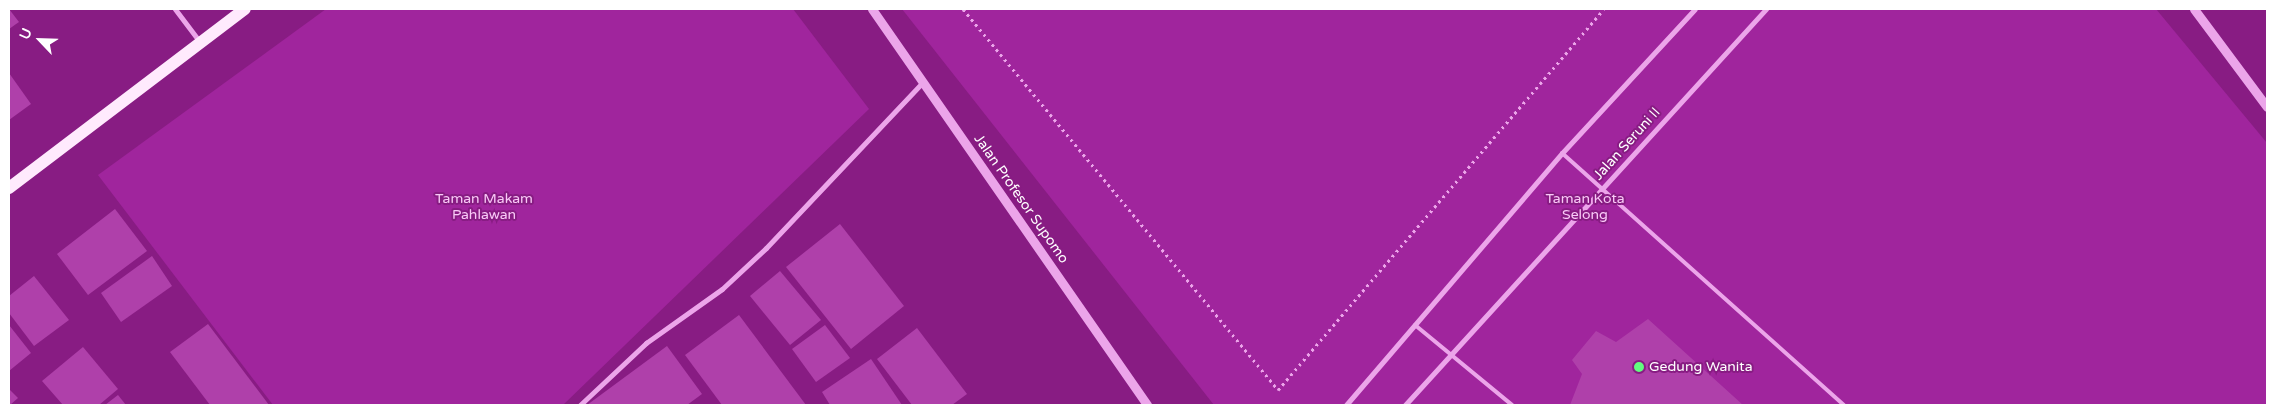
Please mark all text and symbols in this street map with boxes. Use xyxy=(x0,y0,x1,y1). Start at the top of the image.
north arrow xyxy=(15,15,65,65)
text: U xyxy=(16,25,36,42)
street label: Jalan Seruni II xyxy=(1590,104,1664,184)
street label: Jalan Profesor Supomo xyxy=(970,131,1072,267)
park label: Taman Makam Pahlawan xyxy=(435,191,533,223)
park label: Taman Kota Selong xyxy=(1545,191,1625,223)
place label: Gedung Wanita xyxy=(1649,359,1753,375)
marker: Gedung Wanita xyxy=(1633,361,1645,373)

